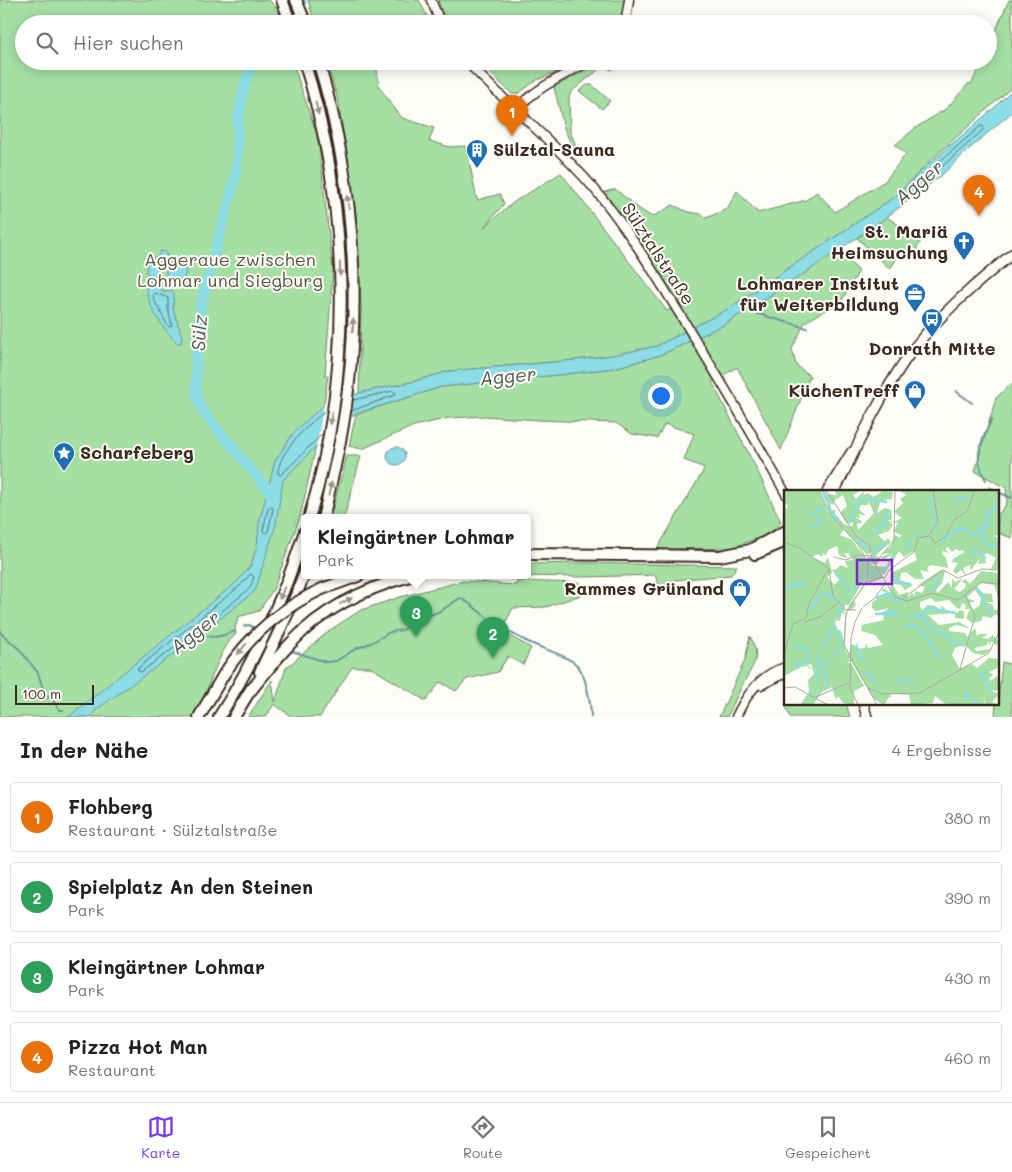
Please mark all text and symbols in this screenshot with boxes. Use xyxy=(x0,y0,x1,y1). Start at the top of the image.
search box xyxy=(15,15,997,70)
icon: search xyxy=(33,29,61,57)
text: Hier suchen xyxy=(73,30,184,55)
pin: 1 xyxy=(496,95,528,136)
one-way arrow xyxy=(313,101,321,116)
place label: Sülztal-Sauna xyxy=(493,137,615,161)
building icon: Sülztal-Sauna xyxy=(465,138,489,169)
water label: Agger xyxy=(889,154,948,209)
pin: 4 xyxy=(963,175,995,216)
one-way arrow xyxy=(344,194,352,210)
street label: Sülztalstraße xyxy=(617,198,701,309)
place label: St. Mariä Heimsuchung xyxy=(830,219,948,264)
church icon: St. Mariä Heimsuchung xyxy=(952,230,976,261)
park label: Aggeraue zwischen Lohmar und Siegburg xyxy=(137,247,323,292)
one-way arrow xyxy=(336,261,344,277)
place label: Lohmarer Institut für Weiterbildung xyxy=(737,271,899,316)
office icon: Lohmarer Institut für Weiterbildung xyxy=(903,282,927,313)
bus stop icon: Donrath Mitte xyxy=(920,307,944,338)
water label: Sülz xyxy=(185,314,212,352)
one-way arrow xyxy=(350,317,358,333)
place label: Donrath Mitte xyxy=(869,336,996,360)
water label: Agger xyxy=(479,361,537,390)
place label: KüchenTreff xyxy=(788,378,899,402)
shop icon: KüchenTreff xyxy=(903,379,927,410)
your location xyxy=(648,383,674,409)
one-way arrow xyxy=(327,410,335,426)
place label: Scharfeberg xyxy=(80,440,194,464)
place icon: Scharfeberg xyxy=(52,441,76,472)
one-way arrow xyxy=(326,482,334,497)
inset map xyxy=(784,490,1000,704)
popup xyxy=(301,514,531,579)
text: Kleingärtner Lohmar xyxy=(318,524,514,549)
text: Park xyxy=(318,549,354,570)
place label: Rammes Grünland xyxy=(564,576,724,600)
shop icon: Rammes Grünland xyxy=(728,577,752,608)
one-way arrow xyxy=(278,586,286,600)
pin: 3 xyxy=(400,596,432,637)
one-way arrow xyxy=(339,597,353,605)
water label: Agger xyxy=(165,604,225,659)
pin: 2 xyxy=(477,617,509,658)
one-way arrow xyxy=(237,642,248,655)
scale bar xyxy=(15,682,94,705)
text: 100 m xyxy=(22,684,61,703)
text: In der Nähe xyxy=(20,736,148,763)
text: 4 Ergebnisse xyxy=(892,739,992,760)
text: Flohberg xyxy=(68,794,153,819)
text: 1 xyxy=(33,807,41,828)
text: 380 m xyxy=(944,807,991,828)
text: Restaurant · Sülztalstraße xyxy=(68,819,277,840)
text: Spielplatz An den Steinen xyxy=(68,874,313,899)
text: 2 xyxy=(33,887,41,908)
text: 390 m xyxy=(944,887,991,908)
text: Park xyxy=(68,899,104,920)
text: Kleingärtner Lohmar xyxy=(68,954,265,979)
text: 3 xyxy=(32,967,42,988)
text: 430 m xyxy=(944,967,991,988)
text: Park xyxy=(68,979,104,1000)
text: Pizza Hot Man xyxy=(68,1034,207,1059)
text: 4 xyxy=(32,1047,42,1068)
text: 460 m xyxy=(944,1047,991,1068)
text: Restaurant xyxy=(68,1059,156,1080)
tab: Karte xyxy=(141,1113,180,1162)
tab: Route xyxy=(463,1113,503,1162)
tab: Gespeichert xyxy=(785,1113,871,1162)

